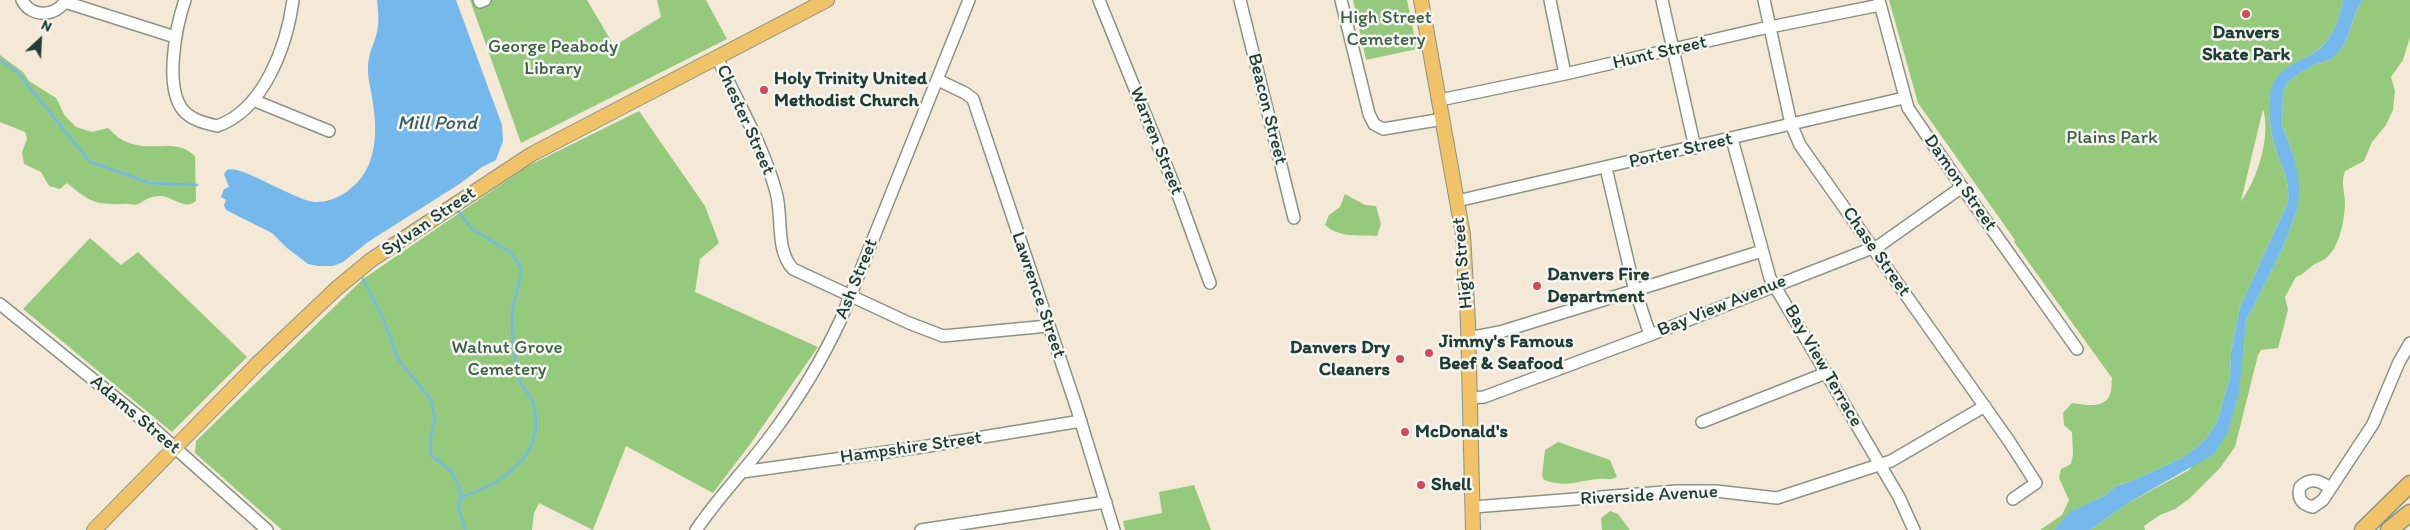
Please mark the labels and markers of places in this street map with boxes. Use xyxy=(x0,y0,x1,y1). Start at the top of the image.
marker: Danvers Skate Park xyxy=(2240,8,2252,20)
place label: Danvers Skate Park xyxy=(2202,22,2290,66)
place label: Holy Trinity United Methodist Church xyxy=(774,68,927,112)
marker: Holy Trinity United Methodist Church xyxy=(758,84,770,96)
place label: Danvers Fire Department xyxy=(1547,264,1649,308)
marker: Danvers Fire Department xyxy=(1531,280,1543,292)
place label: Jimmy's Famous Beef & Seafood xyxy=(1439,331,1573,375)
place label: Danvers Dry Cleaners xyxy=(1290,337,1390,381)
marker: Jimmy's Famous Beef & Seafood xyxy=(1423,347,1435,359)
marker: Danvers Dry Cleaners xyxy=(1394,353,1406,365)
place label: McDonald's xyxy=(1415,421,1508,443)
marker: McDonald's xyxy=(1399,426,1411,438)
place label: Shell xyxy=(1431,474,1472,496)
marker: Shell xyxy=(1415,479,1427,491)

